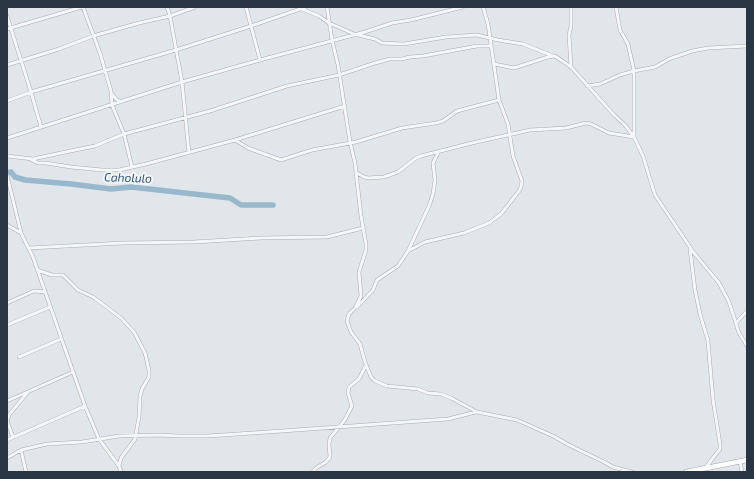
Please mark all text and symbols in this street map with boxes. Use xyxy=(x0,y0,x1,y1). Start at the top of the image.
water label: Caholulo xyxy=(104,170,152,186)

